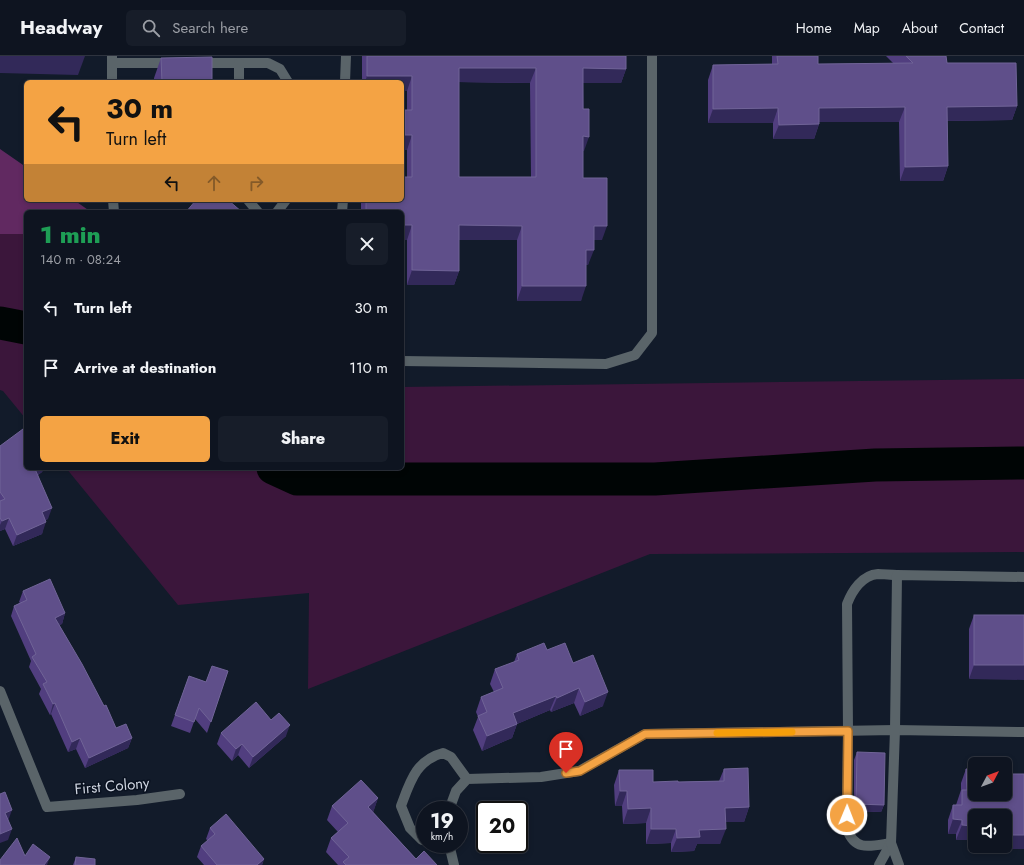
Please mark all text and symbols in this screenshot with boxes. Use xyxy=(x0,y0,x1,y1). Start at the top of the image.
search box xyxy=(126,10,406,46)
text: Headway xyxy=(20,14,102,41)
icon: search xyxy=(140,17,162,39)
text: Search here xyxy=(172,17,248,39)
text: Home xyxy=(796,18,832,38)
text: Map xyxy=(854,18,880,38)
text: About xyxy=(902,18,937,38)
text: Contact xyxy=(959,18,1004,38)
text: 30 m xyxy=(106,88,173,129)
icon: left xyxy=(40,96,92,148)
text: Turn left xyxy=(106,126,166,152)
icon: left xyxy=(161,172,183,194)
icon: ahead xyxy=(203,172,225,194)
icon: right xyxy=(245,172,267,194)
text: 1 min xyxy=(40,217,101,252)
button: close xyxy=(346,223,388,265)
text: 140 m · 08:24 xyxy=(40,250,121,269)
icon: left xyxy=(40,297,62,319)
text: Turn left xyxy=(74,297,132,319)
text: 30 m xyxy=(355,297,388,319)
icon: arrive xyxy=(40,357,62,379)
text: Arrive at destination xyxy=(74,357,216,379)
text: 110 m xyxy=(349,357,388,379)
button: Exit xyxy=(40,416,210,462)
button: Share xyxy=(218,416,388,462)
pin xyxy=(549,732,583,773)
icon: arrive xyxy=(555,738,577,760)
north arrow xyxy=(968,757,1012,801)
map controls xyxy=(968,757,1012,853)
street label: First Colony xyxy=(74,772,151,800)
position arrow xyxy=(826,794,868,836)
speed limit sign: 20 xyxy=(476,801,528,853)
text: 19 xyxy=(430,807,454,836)
button: sound xyxy=(968,809,1012,853)
text: km/h xyxy=(431,829,453,844)

